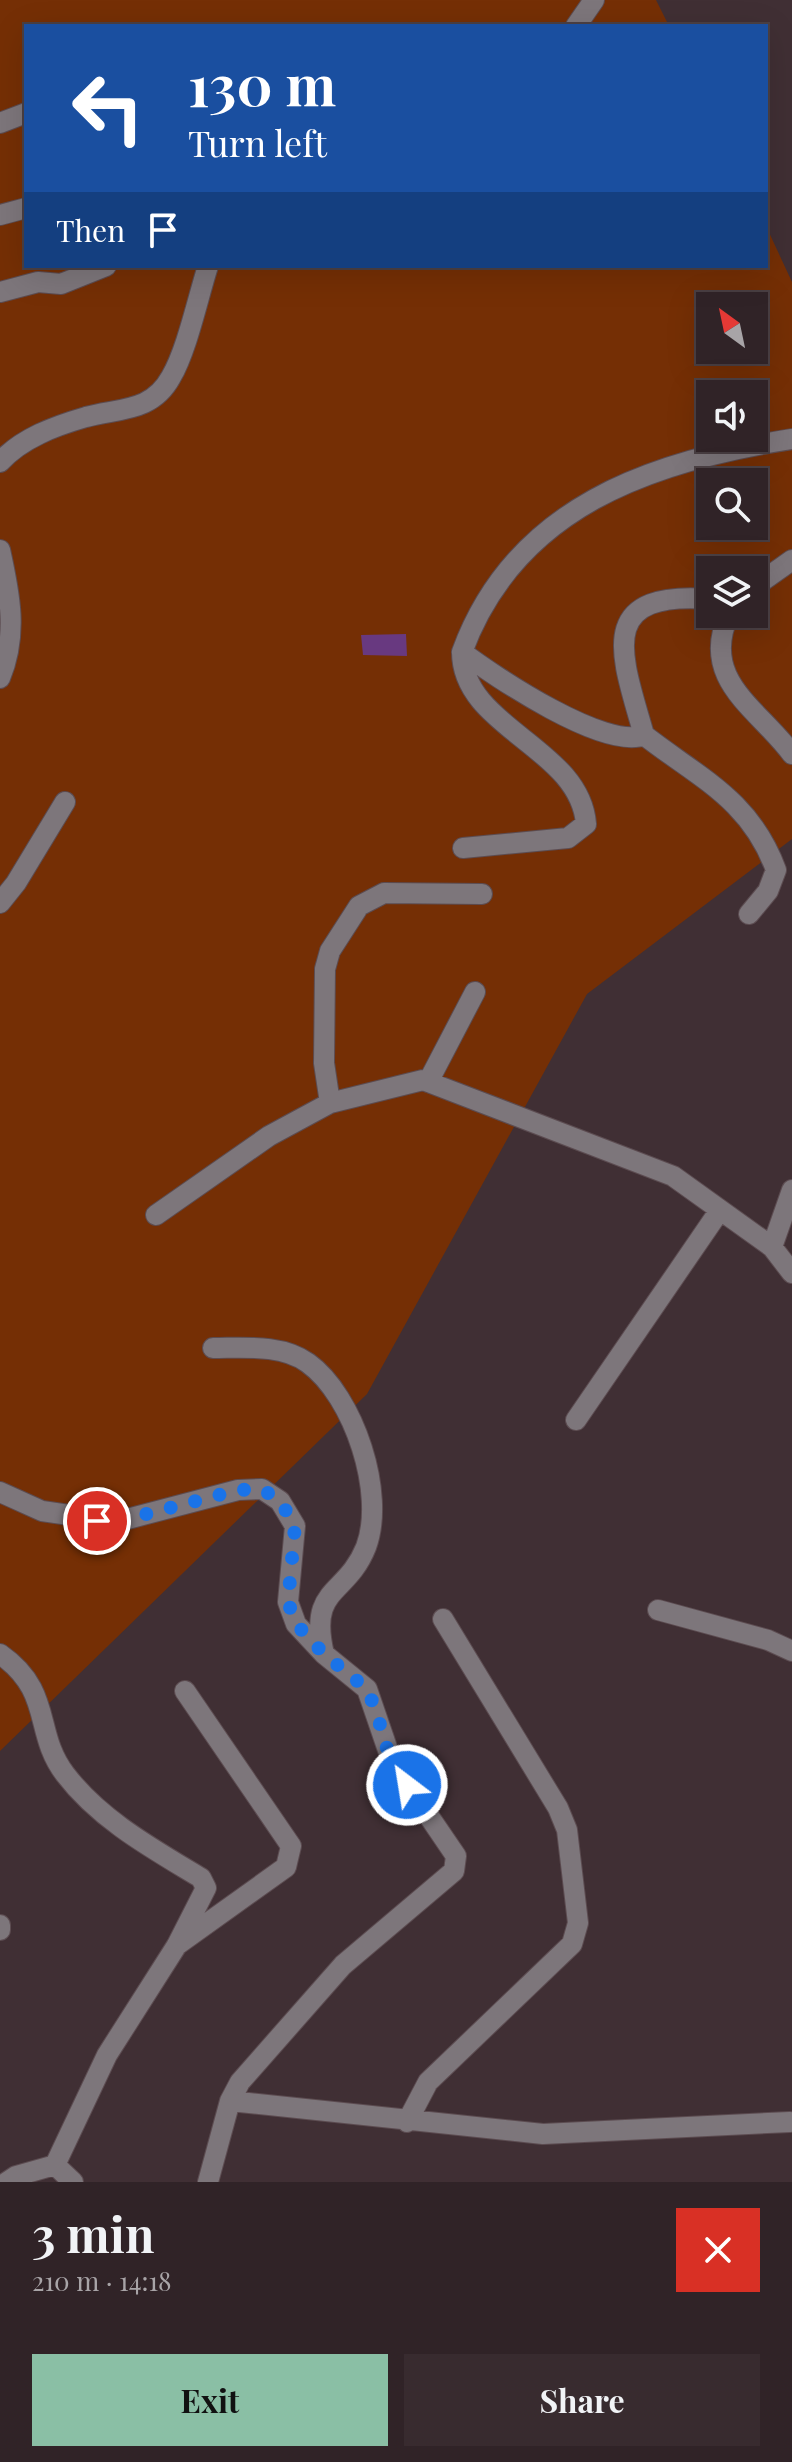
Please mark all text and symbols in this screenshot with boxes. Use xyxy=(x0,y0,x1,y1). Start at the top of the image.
text: 130 m xyxy=(188,46,336,121)
icon: left xyxy=(56,56,160,160)
text: Turn left xyxy=(188,118,327,166)
icon: arrive xyxy=(141,208,185,252)
text: Then xyxy=(56,210,125,250)
north arrow xyxy=(696,292,768,364)
map controls xyxy=(696,292,768,628)
button: sound xyxy=(696,380,768,452)
button: search xyxy=(696,468,768,540)
button: layers xyxy=(696,556,768,628)
pin xyxy=(63,1487,131,1555)
icon: arrive xyxy=(75,1499,119,1543)
position arrow xyxy=(365,1743,449,1827)
text: 3 min xyxy=(32,2201,154,2265)
button: close xyxy=(676,2208,760,2292)
text: 210 m · 14:18 xyxy=(32,2263,172,2298)
button: Exit xyxy=(32,2354,388,2446)
button: Share xyxy=(404,2354,760,2446)

